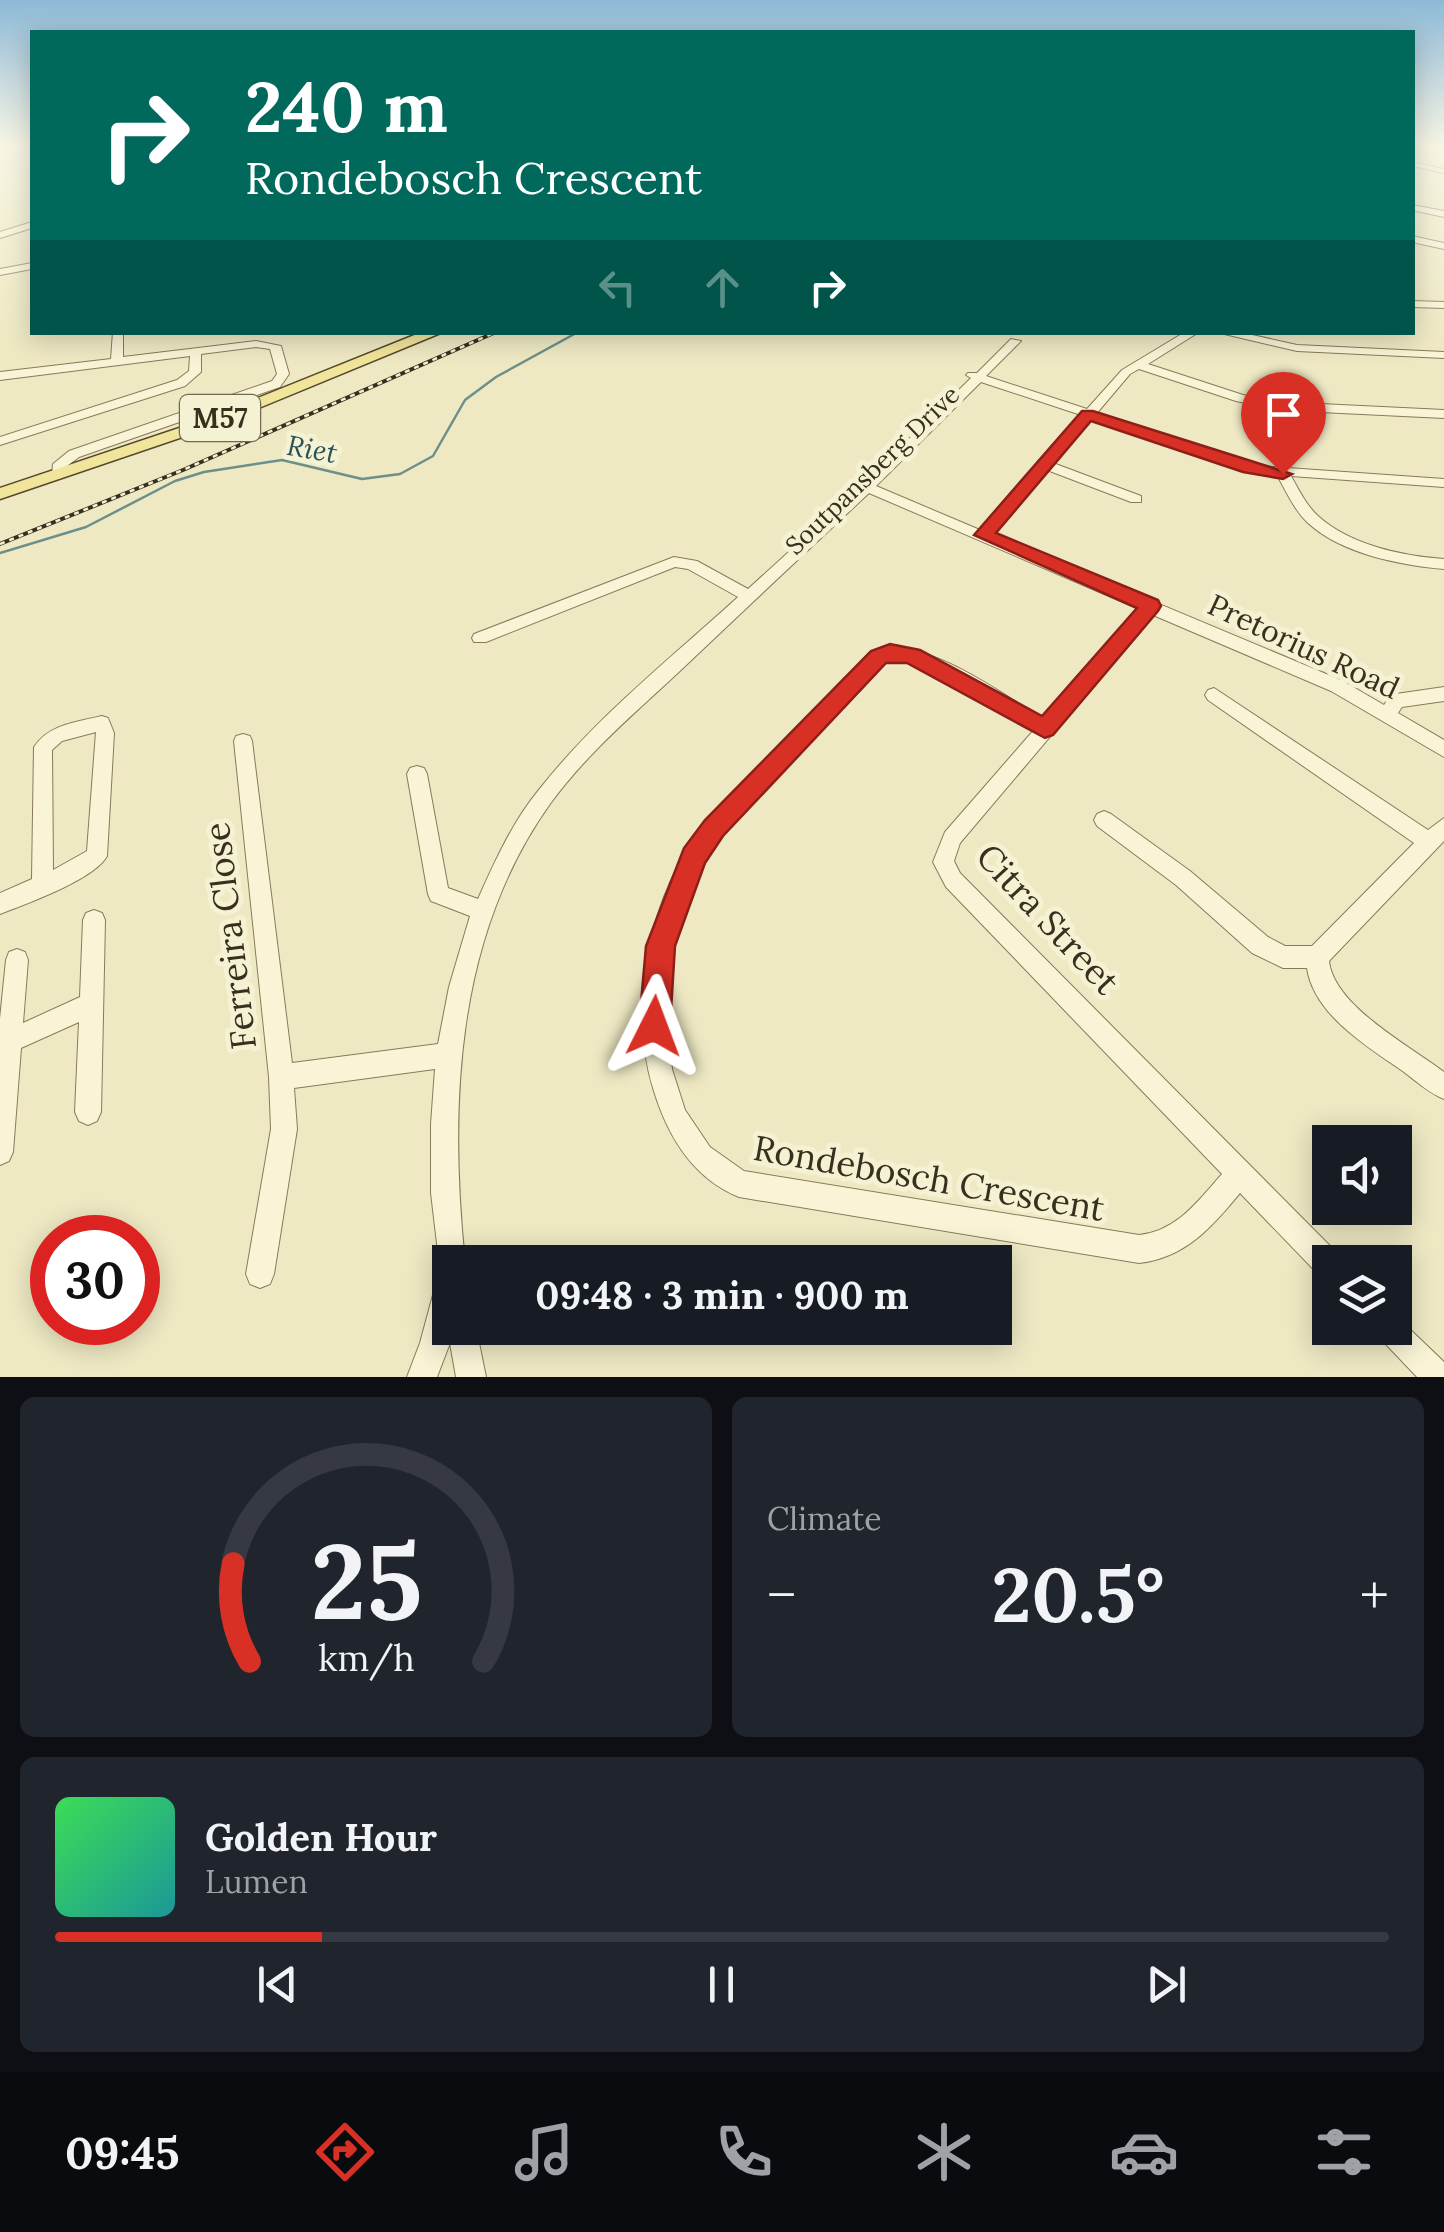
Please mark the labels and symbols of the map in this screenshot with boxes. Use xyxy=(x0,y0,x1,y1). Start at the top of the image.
pin xyxy=(1241,372,1326,475)
street label: Soutpansberg Drive xyxy=(778,379,966,561)
road number: M57 xyxy=(180,395,260,441)
water label: Riet xyxy=(284,427,341,471)
street label: Pretorius Road xyxy=(1202,585,1406,707)
street label: Ferreira Close xyxy=(194,820,266,1052)
street label: Citra Street xyxy=(967,834,1129,1004)
position arrow xyxy=(602,974,706,1078)
street label: Rondebosch Crescent xyxy=(750,1125,1108,1231)
speed limit sign: 30 xyxy=(30,1215,160,1345)

